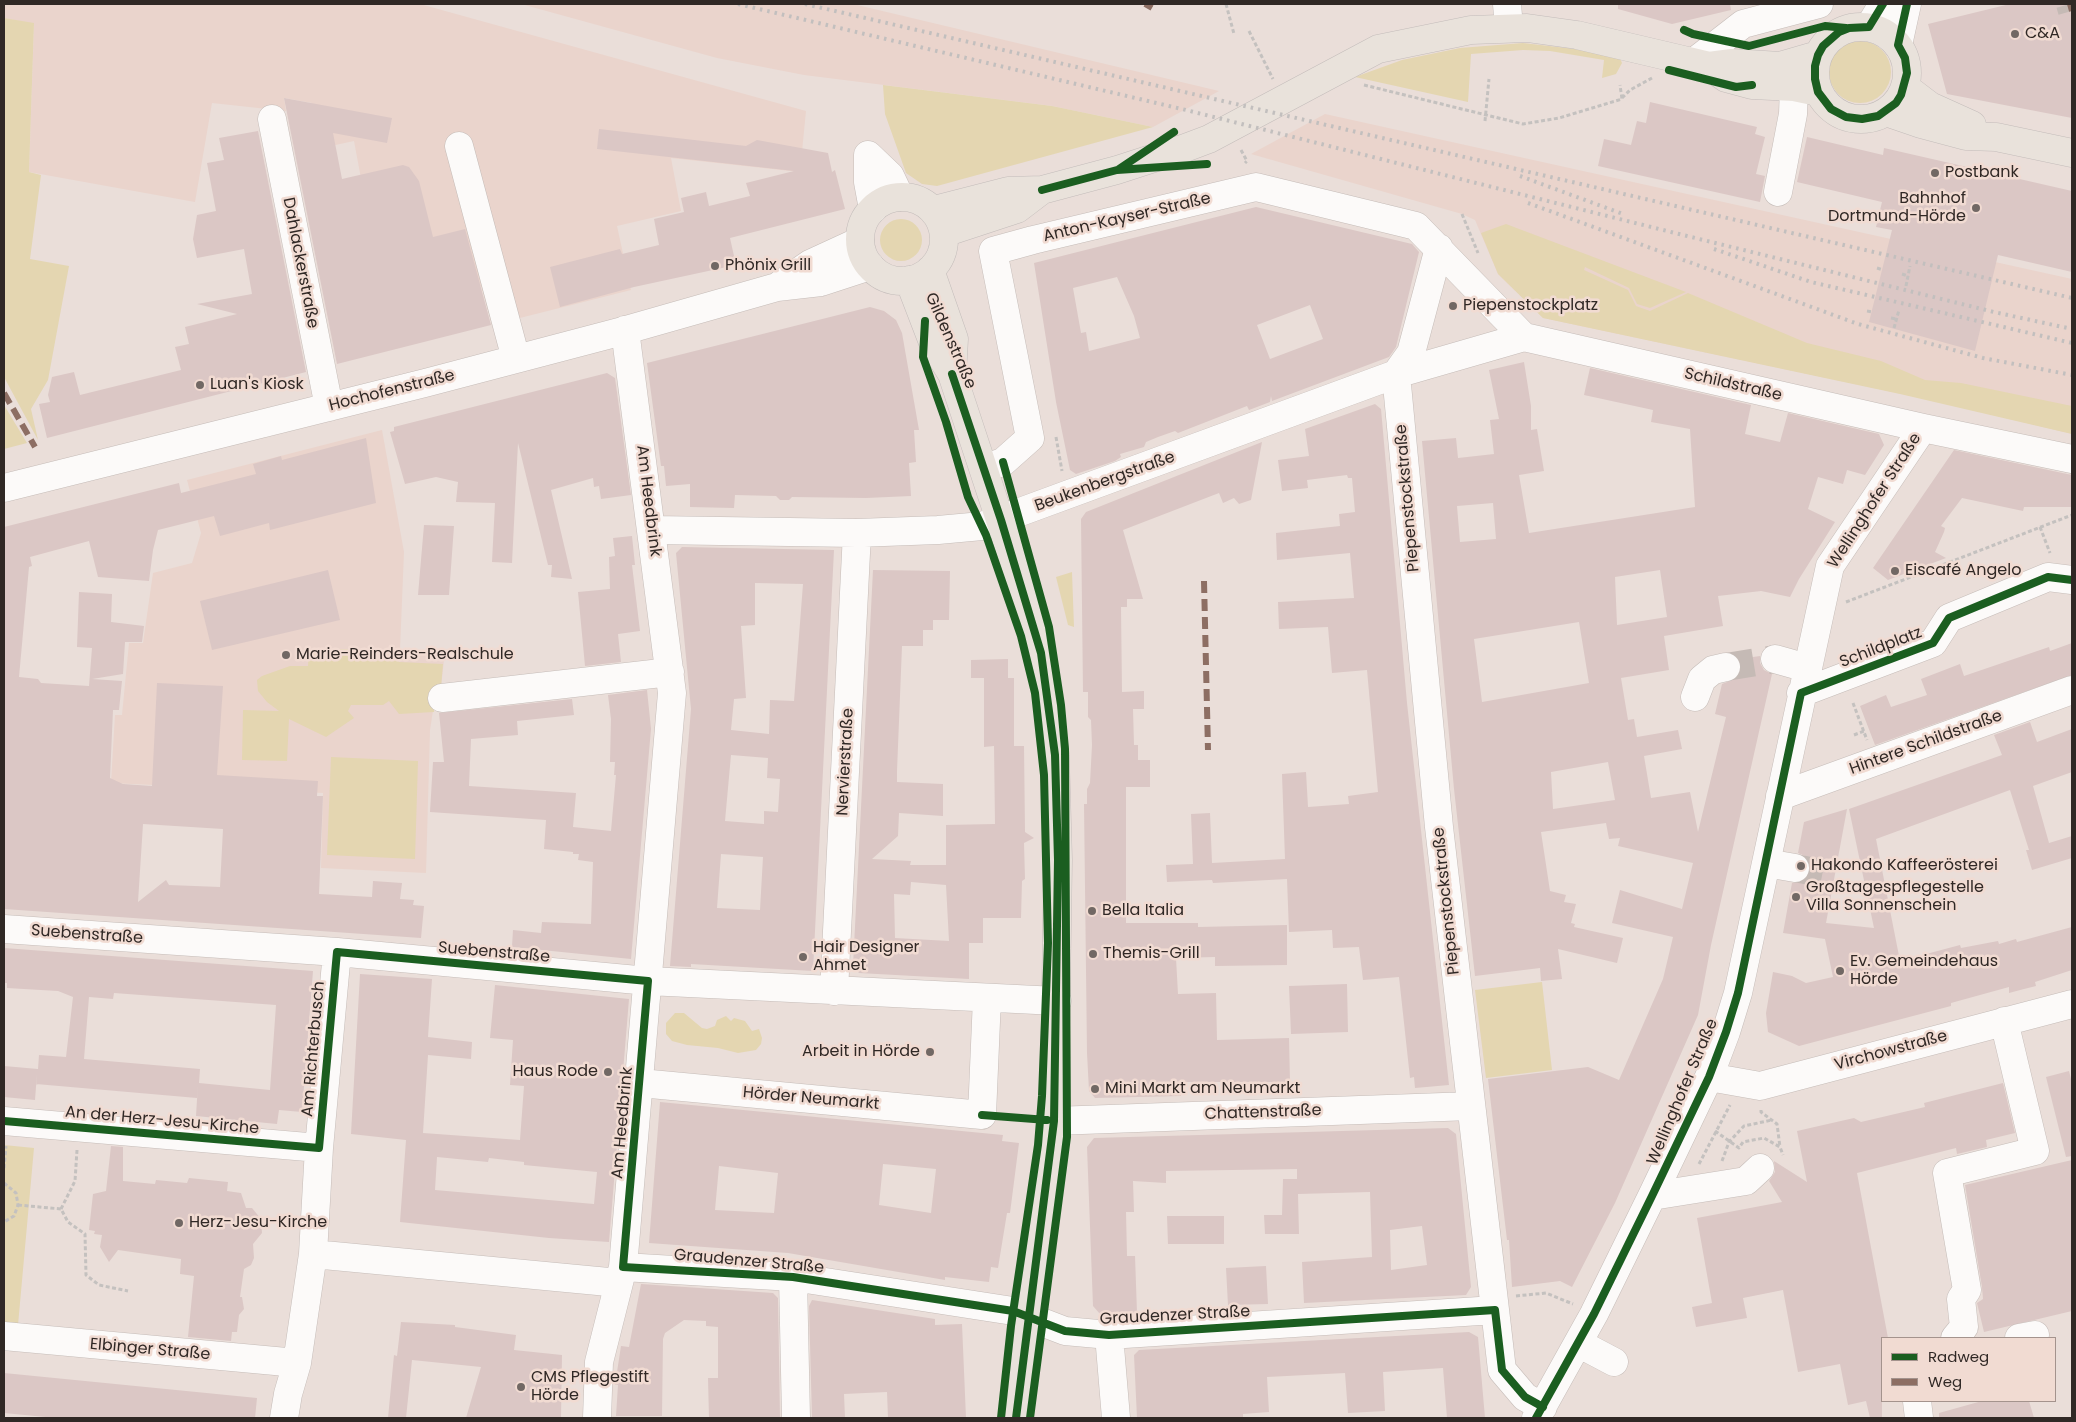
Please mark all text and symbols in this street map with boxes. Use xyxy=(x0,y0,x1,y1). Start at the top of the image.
place label: C&A xyxy=(2025,24,2060,44)
marker: C&A xyxy=(2009,28,2021,40)
place label: Postbank xyxy=(1945,163,2019,183)
marker: Postbank xyxy=(1929,167,1941,179)
street label: Anton-Kayser-Straße xyxy=(1041,189,1213,247)
place label: Bahnhof Dortmund-Hörde xyxy=(1828,189,1966,227)
street label: Dahlackerstraße xyxy=(278,196,322,330)
marker: Bahnhof Dortmund-Hörde xyxy=(1970,202,1982,214)
place label: Phönix Grill xyxy=(725,256,811,276)
marker: Phönix Grill xyxy=(709,260,721,272)
street label: Gildenstraße xyxy=(920,290,980,392)
place label: Piepenstockplatz xyxy=(1463,296,1598,316)
marker: Piepenstockplatz xyxy=(1447,300,1459,312)
street label: Schildstraße xyxy=(1682,364,1784,406)
street label: Hochofenstraße xyxy=(327,366,457,416)
place label: Luan's Kiosk xyxy=(210,375,304,395)
marker: Luan's Kiosk xyxy=(194,379,206,391)
street label: Piepenstockstraße xyxy=(1392,423,1424,573)
street label: Wellinghofer Straße xyxy=(1824,430,1926,572)
street label: Am Heedbrink xyxy=(632,444,664,558)
street label: Beukenbergstraße xyxy=(1032,448,1178,516)
place label: Eiscafé Angelo xyxy=(1905,561,2021,581)
marker: Eiscafé Angelo xyxy=(1889,565,1901,577)
street label: Schildplatz xyxy=(1837,624,1925,672)
place label: Marie-Reinders-Realschule xyxy=(296,645,514,665)
marker: Marie-Reinders-Realschule xyxy=(280,649,292,661)
street label: Hintere Schildstraße xyxy=(1847,706,2005,780)
street label: Nervierstraße xyxy=(834,708,858,816)
street label: Piepenstockstraße xyxy=(1430,826,1464,976)
place label: Hakondo Kaffeerösterei xyxy=(1811,856,1998,876)
marker: Hakondo Kaffeerösterei xyxy=(1795,860,1807,872)
place label: Großtagespflegestelle Villa Sonnenschein xyxy=(1806,878,1984,916)
marker: Großtagespflegestelle Villa Sonnenschein xyxy=(1790,891,1802,903)
place label: Bella Italia xyxy=(1102,901,1184,921)
marker: Bella Italia xyxy=(1086,905,1098,917)
street label: Suebenstraße xyxy=(30,922,144,948)
place label: Hair Designer Ahmet xyxy=(813,938,920,976)
street label: Suebenstraße xyxy=(437,939,551,967)
place label: Themis-Grill xyxy=(1103,944,1200,964)
marker: Themis-Grill xyxy=(1087,948,1099,960)
marker: Hair Designer Ahmet xyxy=(797,951,809,963)
place label: Ev. Gemeindehaus Hörde xyxy=(1850,952,1998,990)
marker: Ev. Gemeindehaus Hörde xyxy=(1834,965,1846,977)
street label: Am Richterbusch xyxy=(299,980,329,1118)
street label: Wellinghofer Straße xyxy=(1643,1016,1723,1168)
street label: Virchowstraße xyxy=(1833,1027,1949,1075)
place label: Arbeit in Hörde xyxy=(802,1042,920,1062)
marker: Arbeit in Hörde xyxy=(924,1046,936,1058)
place label: Haus Rode xyxy=(513,1062,598,1082)
marker: Haus Rode xyxy=(602,1066,614,1078)
street label: Am Heedbrink xyxy=(609,1066,637,1180)
place label: Mini Markt am Neumarkt xyxy=(1105,1079,1300,1099)
street label: Hörder Neumarkt xyxy=(742,1083,880,1115)
marker: Mini Markt am Neumarkt xyxy=(1089,1083,1101,1095)
street label: Chattenstraße xyxy=(1204,1101,1322,1125)
street label: An der Herz-Jesu-Kirche xyxy=(64,1103,260,1139)
place label: Herz-Jesu-Kirche xyxy=(189,1213,327,1233)
marker: Herz-Jesu-Kirche xyxy=(173,1217,185,1229)
street label: Graudenzer Straße xyxy=(673,1246,825,1278)
street label: Graudenzer Straße xyxy=(1099,1302,1251,1330)
street label: Elbinger Straße xyxy=(89,1335,211,1365)
legend xyxy=(1881,1337,2056,1402)
text: Radweg xyxy=(1928,1346,1989,1367)
place label: CMS Pflegestift Hörde xyxy=(531,1368,649,1406)
text: Weg xyxy=(1928,1371,1962,1392)
marker: CMS Pflegestift Hörde xyxy=(515,1381,527,1393)

